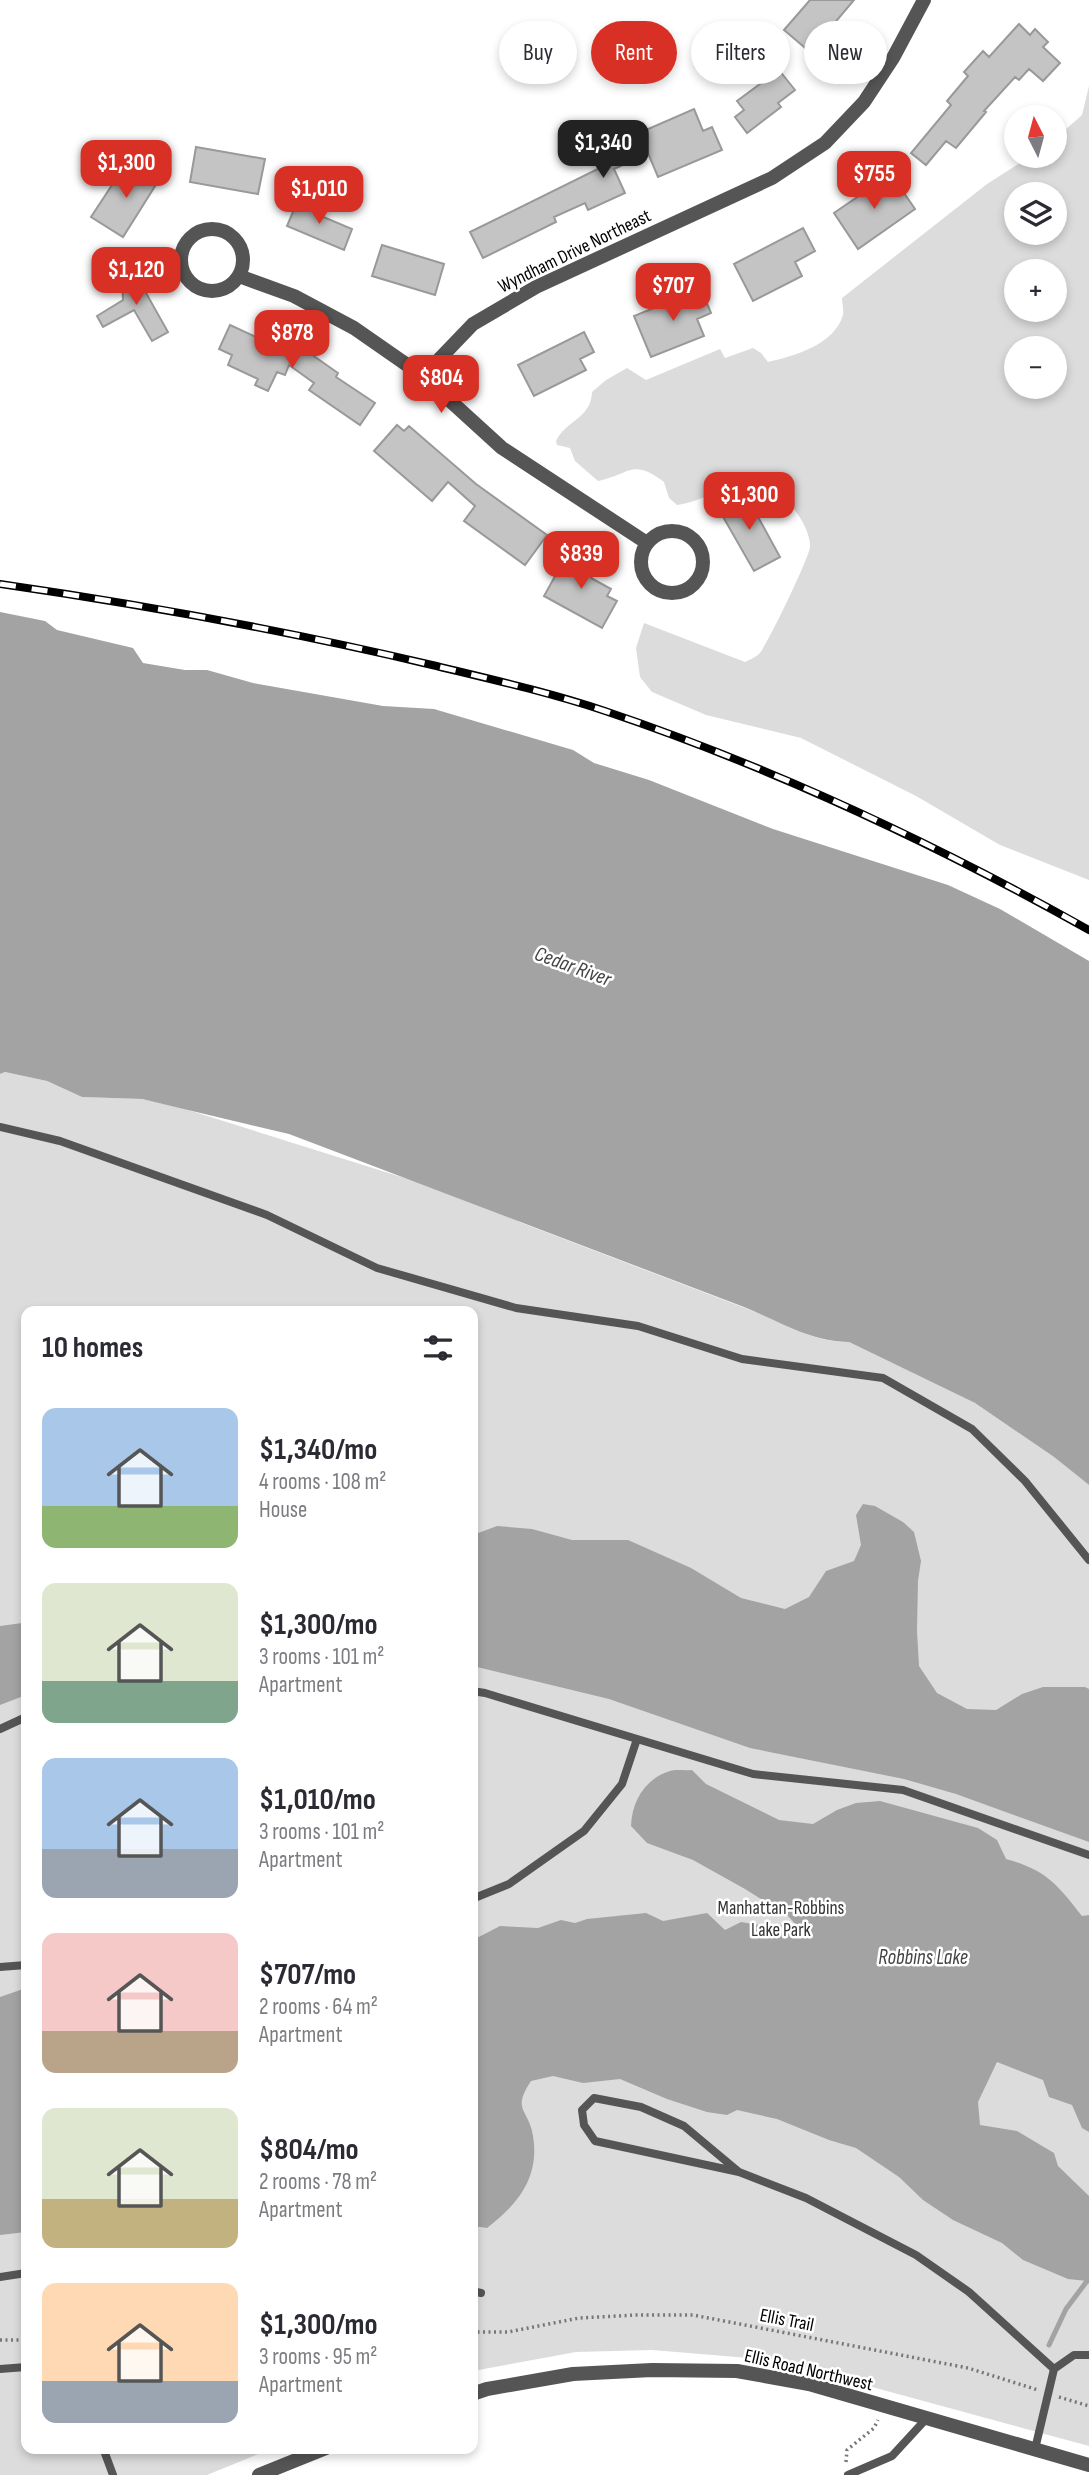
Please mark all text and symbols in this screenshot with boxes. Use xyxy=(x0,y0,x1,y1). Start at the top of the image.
chip: Buy xyxy=(499,21,577,84)
chip: Rent xyxy=(591,21,677,84)
chip: Filters xyxy=(691,21,790,84)
chip: New xyxy=(804,21,887,84)
north arrow xyxy=(1004,105,1068,168)
map controls xyxy=(1004,105,1067,399)
pin: $1,340 xyxy=(546,120,660,180)
text: $1,340 xyxy=(574,129,632,157)
pin: $1,300 xyxy=(69,140,183,200)
text: $1,300 xyxy=(97,149,155,177)
pin: $755 xyxy=(833,152,915,211)
text: $755 xyxy=(853,160,895,188)
pin: $1,010 xyxy=(262,166,376,226)
text: $1,010 xyxy=(290,175,348,203)
button: layers xyxy=(1004,182,1067,245)
street label: Wyndham Drive Northeast xyxy=(494,204,655,298)
pin: $1,120 xyxy=(79,247,193,307)
text: $1,120 xyxy=(107,256,165,284)
button: + xyxy=(1004,259,1067,322)
pin: $707 xyxy=(632,264,714,323)
text: $707 xyxy=(652,272,694,300)
pin: $878 xyxy=(251,310,333,370)
text: $878 xyxy=(270,319,314,347)
button: − xyxy=(1004,336,1067,399)
pin: $804 xyxy=(400,356,482,415)
text: $804 xyxy=(419,364,463,392)
pin: $1,300 xyxy=(692,472,806,532)
text: $1,300 xyxy=(720,481,778,509)
pin: $839 xyxy=(540,532,622,591)
text: $839 xyxy=(559,540,603,568)
water label: Cedar River xyxy=(531,941,615,992)
icon: filters xyxy=(419,1329,457,1367)
text: 10 homes xyxy=(42,1330,143,1366)
text: $1,340/mo xyxy=(259,1432,377,1468)
icon: home xyxy=(98,1436,182,1520)
text: 4 rooms · 108 m² xyxy=(259,1468,386,1496)
text: House xyxy=(259,1496,307,1524)
text: $1,300/mo xyxy=(259,1607,378,1643)
icon: home xyxy=(98,1611,182,1695)
text: 3 rooms · 101 m² xyxy=(259,1643,384,1671)
text: Apartment xyxy=(259,1671,343,1699)
text: $1,010/mo xyxy=(259,1782,376,1818)
icon: home xyxy=(98,1786,182,1870)
text: 3 rooms · 101 m² xyxy=(259,1818,384,1846)
text: Apartment xyxy=(259,1846,343,1874)
park label: Manhattan-Robbins Lake Park xyxy=(718,1897,845,1942)
water label: Robbins Lake xyxy=(878,1945,968,1970)
text: $707/mo xyxy=(259,1957,356,1993)
icon: home xyxy=(98,1961,182,2045)
text: 2 rooms · 64 m² xyxy=(259,1993,378,2021)
text: Apartment xyxy=(259,2021,343,2049)
text: $804/mo xyxy=(259,2132,359,2168)
icon: home xyxy=(98,2136,182,2220)
text: 2 rooms · 78 m² xyxy=(259,2168,377,2196)
text: Apartment xyxy=(259,2196,343,2224)
street label: Ellis Trail xyxy=(758,2304,816,2337)
text: $1,300/mo xyxy=(259,2307,378,2343)
icon: home xyxy=(98,2311,182,2395)
text: 3 rooms · 95 m² xyxy=(259,2343,378,2371)
street label: Ellis Road Northwest xyxy=(742,2344,875,2396)
text: Apartment xyxy=(259,2371,343,2399)

